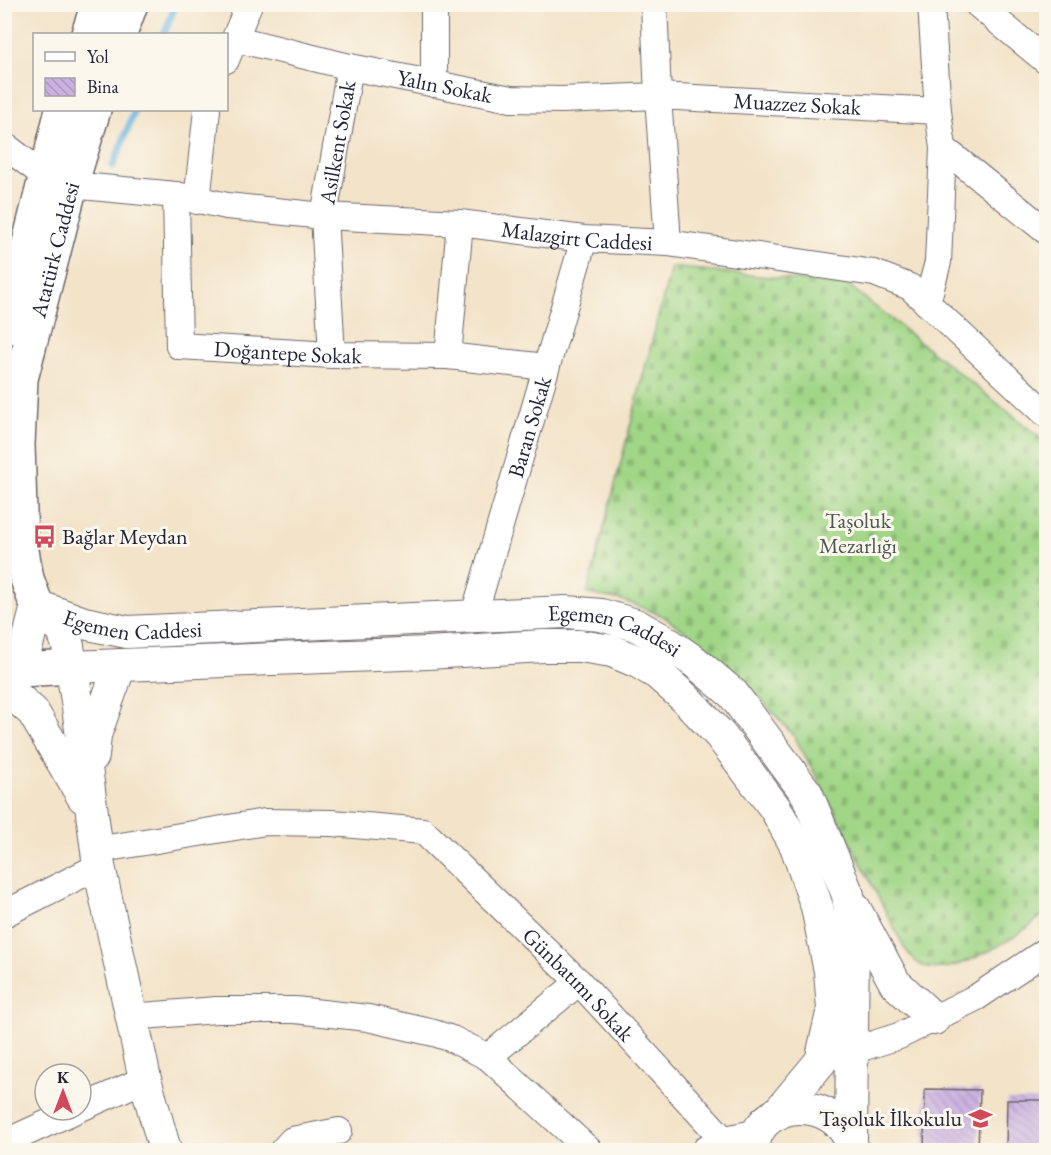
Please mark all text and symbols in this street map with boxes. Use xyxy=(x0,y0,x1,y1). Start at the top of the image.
legend xyxy=(33,33,228,111)
text: Yol xyxy=(87,45,109,68)
street label: Yalın Sokak xyxy=(395,63,495,110)
text: Bina xyxy=(87,75,119,98)
street label: Asilkent Sokak xyxy=(312,78,362,208)
street label: Muazzez Sokak xyxy=(733,86,862,122)
street label: Atatürk Caddesi xyxy=(23,178,86,322)
street label: Malazgirt Caddesi xyxy=(500,214,653,257)
street label: Doğantepe Sokak xyxy=(213,334,362,370)
street label: Baran Sokak xyxy=(501,372,558,481)
park label: Taşoluk Mezarlığı xyxy=(819,506,897,560)
place label: Bağlar Meydan xyxy=(62,522,188,551)
bus stop icon: Bağlar Meydan xyxy=(31,523,57,549)
street label: Egemen Caddesi xyxy=(547,598,687,663)
street label: Egemen Caddesi xyxy=(59,603,203,647)
street label: Günbatımı Sokak xyxy=(516,921,641,1048)
north arrow xyxy=(33,1062,93,1122)
text: K xyxy=(57,1067,70,1088)
place label: Taşoluk İlkokulu xyxy=(819,1104,962,1133)
school or university icon: Taşoluk İlkokulu xyxy=(967,1105,993,1131)

